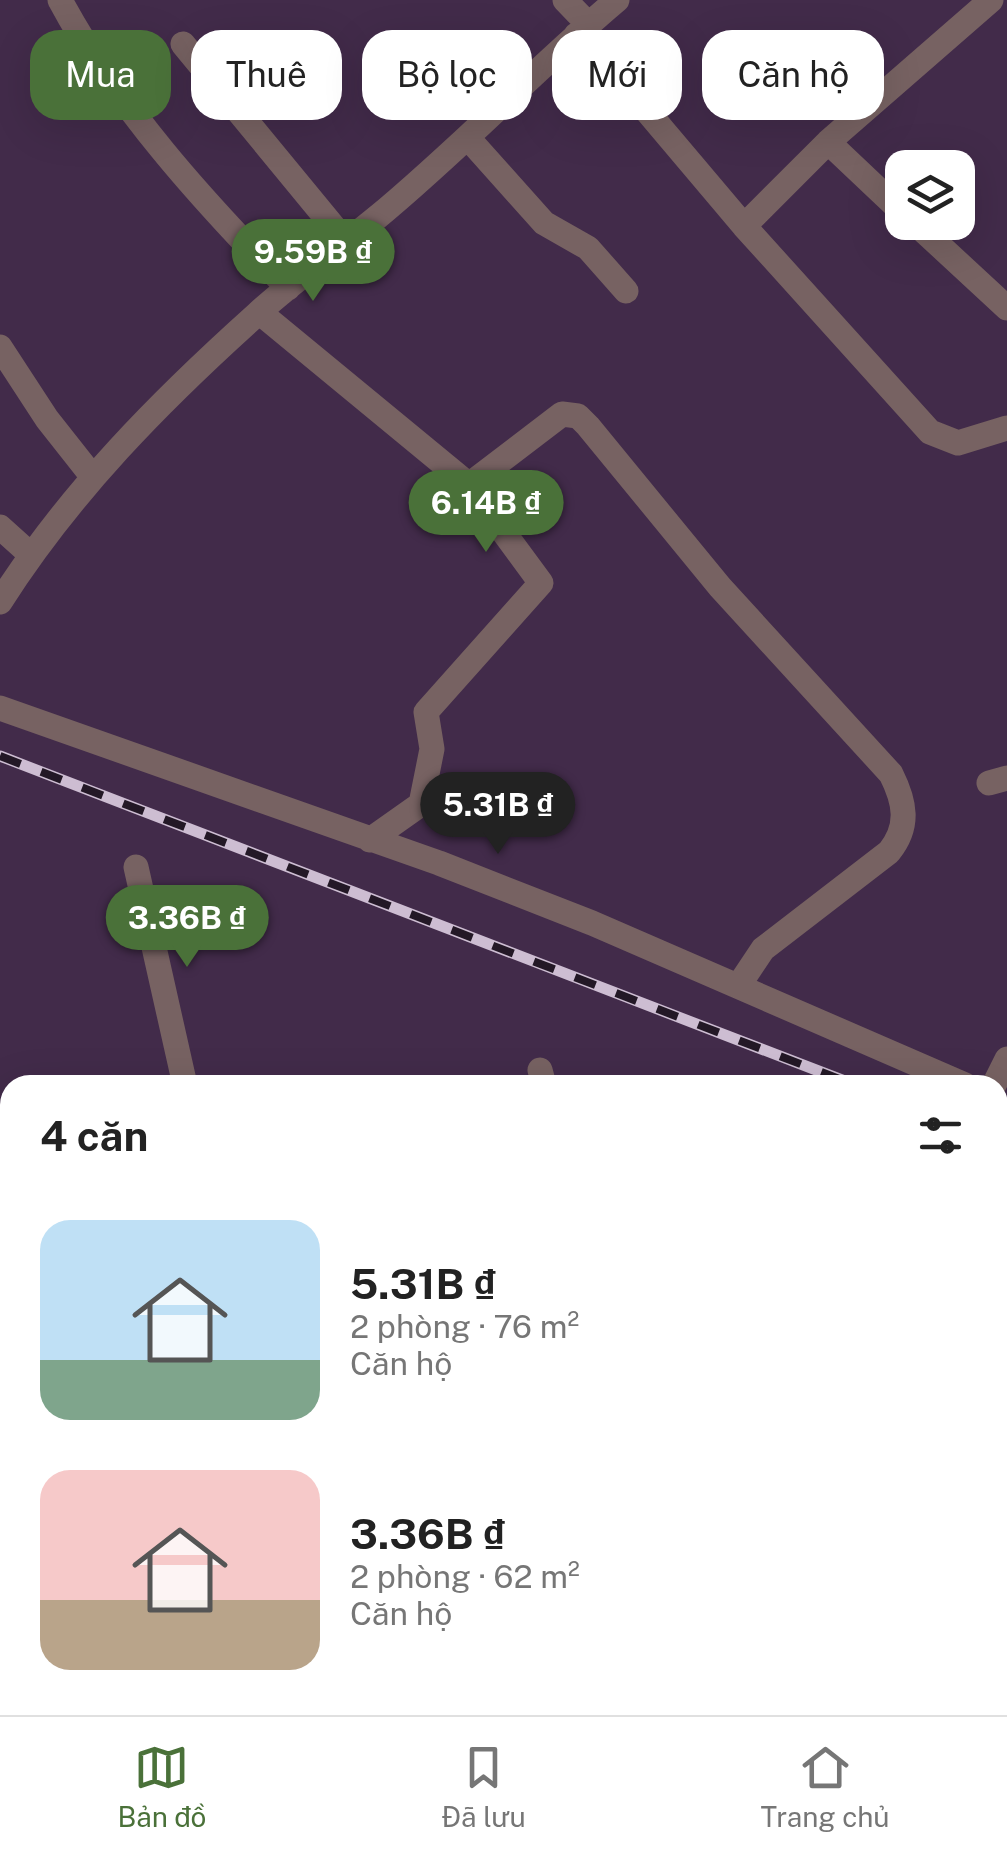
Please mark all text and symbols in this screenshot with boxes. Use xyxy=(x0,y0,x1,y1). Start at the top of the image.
chip: Mua xyxy=(30,30,171,120)
chip: Thuê xyxy=(191,30,342,120)
chip: Bộ lọc xyxy=(362,30,532,120)
chip: Mới xyxy=(552,30,682,120)
chip: Căn hộ xyxy=(702,30,884,120)
map controls xyxy=(885,150,975,240)
button: layers xyxy=(885,150,975,240)
pin: 9.59B ₫ xyxy=(221,219,405,304)
text: 9.59B ₫ xyxy=(254,233,372,270)
pin: 6.14B ₫ xyxy=(394,470,578,555)
text: 6.14B ₫ xyxy=(431,484,541,521)
pin: 5.31B ₫ xyxy=(406,772,590,857)
text: 5.31B ₫ xyxy=(442,786,554,823)
pin: 3.36B ₫ xyxy=(95,885,279,970)
text: 3.36B ₫ xyxy=(128,899,246,936)
icon: filters xyxy=(913,1108,968,1163)
text: 4 căn xyxy=(40,1111,148,1160)
text: 5.31B ₫ xyxy=(350,1259,496,1308)
icon: home xyxy=(120,1260,240,1380)
text: 2 phòng · 76 m² xyxy=(350,1308,579,1345)
text: Căn hộ xyxy=(350,1345,452,1382)
text: 3.36B ₫ xyxy=(350,1509,506,1558)
icon: home xyxy=(120,1510,240,1630)
text: 2 phòng · 62 m² xyxy=(350,1558,580,1595)
text: Căn hộ xyxy=(350,1595,452,1632)
tab: Bản đồ xyxy=(117,1740,206,1833)
tab: Đã lưu xyxy=(441,1740,526,1833)
tab: Trang chủ xyxy=(761,1740,890,1833)

